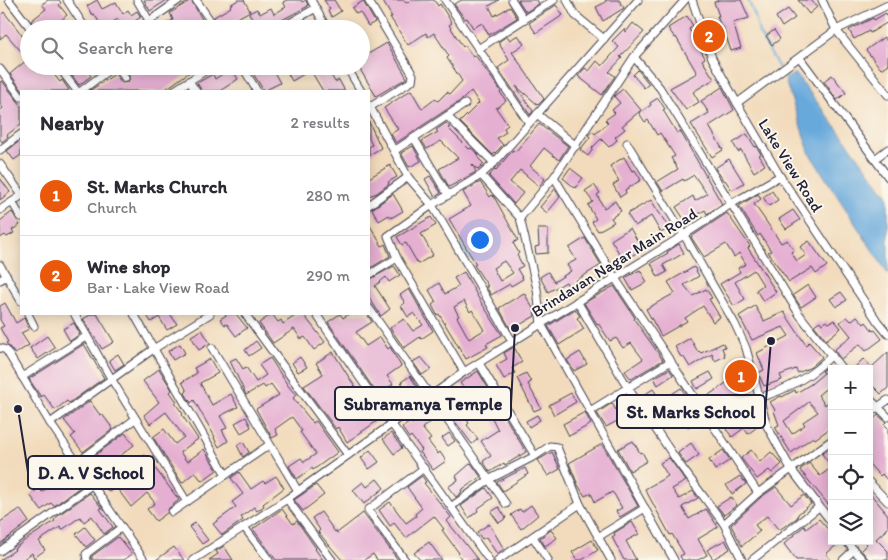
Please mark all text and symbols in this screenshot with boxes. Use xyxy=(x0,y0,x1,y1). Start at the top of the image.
pin: 2 xyxy=(693,17,725,55)
search box xyxy=(20,20,370,75)
icon: search xyxy=(38,34,66,62)
text: Search here xyxy=(78,36,173,59)
text: Nearby xyxy=(40,110,104,135)
text: 2 results xyxy=(290,113,350,132)
street label: Lake View Road xyxy=(754,115,827,216)
text: St. Marks Church xyxy=(87,175,227,198)
text: 1 xyxy=(52,186,60,205)
text: 280 m xyxy=(306,186,350,205)
text: Church xyxy=(87,198,137,217)
street label: Brindavan Nagar Main Road xyxy=(528,204,701,321)
your location xyxy=(467,227,493,253)
text: Wine shop xyxy=(87,255,170,278)
text: 2 xyxy=(52,266,60,285)
text: 290 m xyxy=(306,266,350,285)
text: Bar · Lake View Road xyxy=(87,278,230,297)
pin: 1 xyxy=(725,357,757,395)
map controls xyxy=(828,365,873,545)
button: + xyxy=(828,365,873,410)
callout: Subramanya Temple xyxy=(335,387,511,420)
text: Subramanya Temple xyxy=(344,393,503,415)
callout: St. Marks School xyxy=(617,395,765,428)
text: St. Marks School xyxy=(627,401,756,423)
button: − xyxy=(828,410,873,455)
button: locate xyxy=(828,455,873,500)
callout: D. A. V School xyxy=(28,456,154,489)
text: D. A. V School xyxy=(38,462,145,484)
button: layers xyxy=(828,500,873,545)

